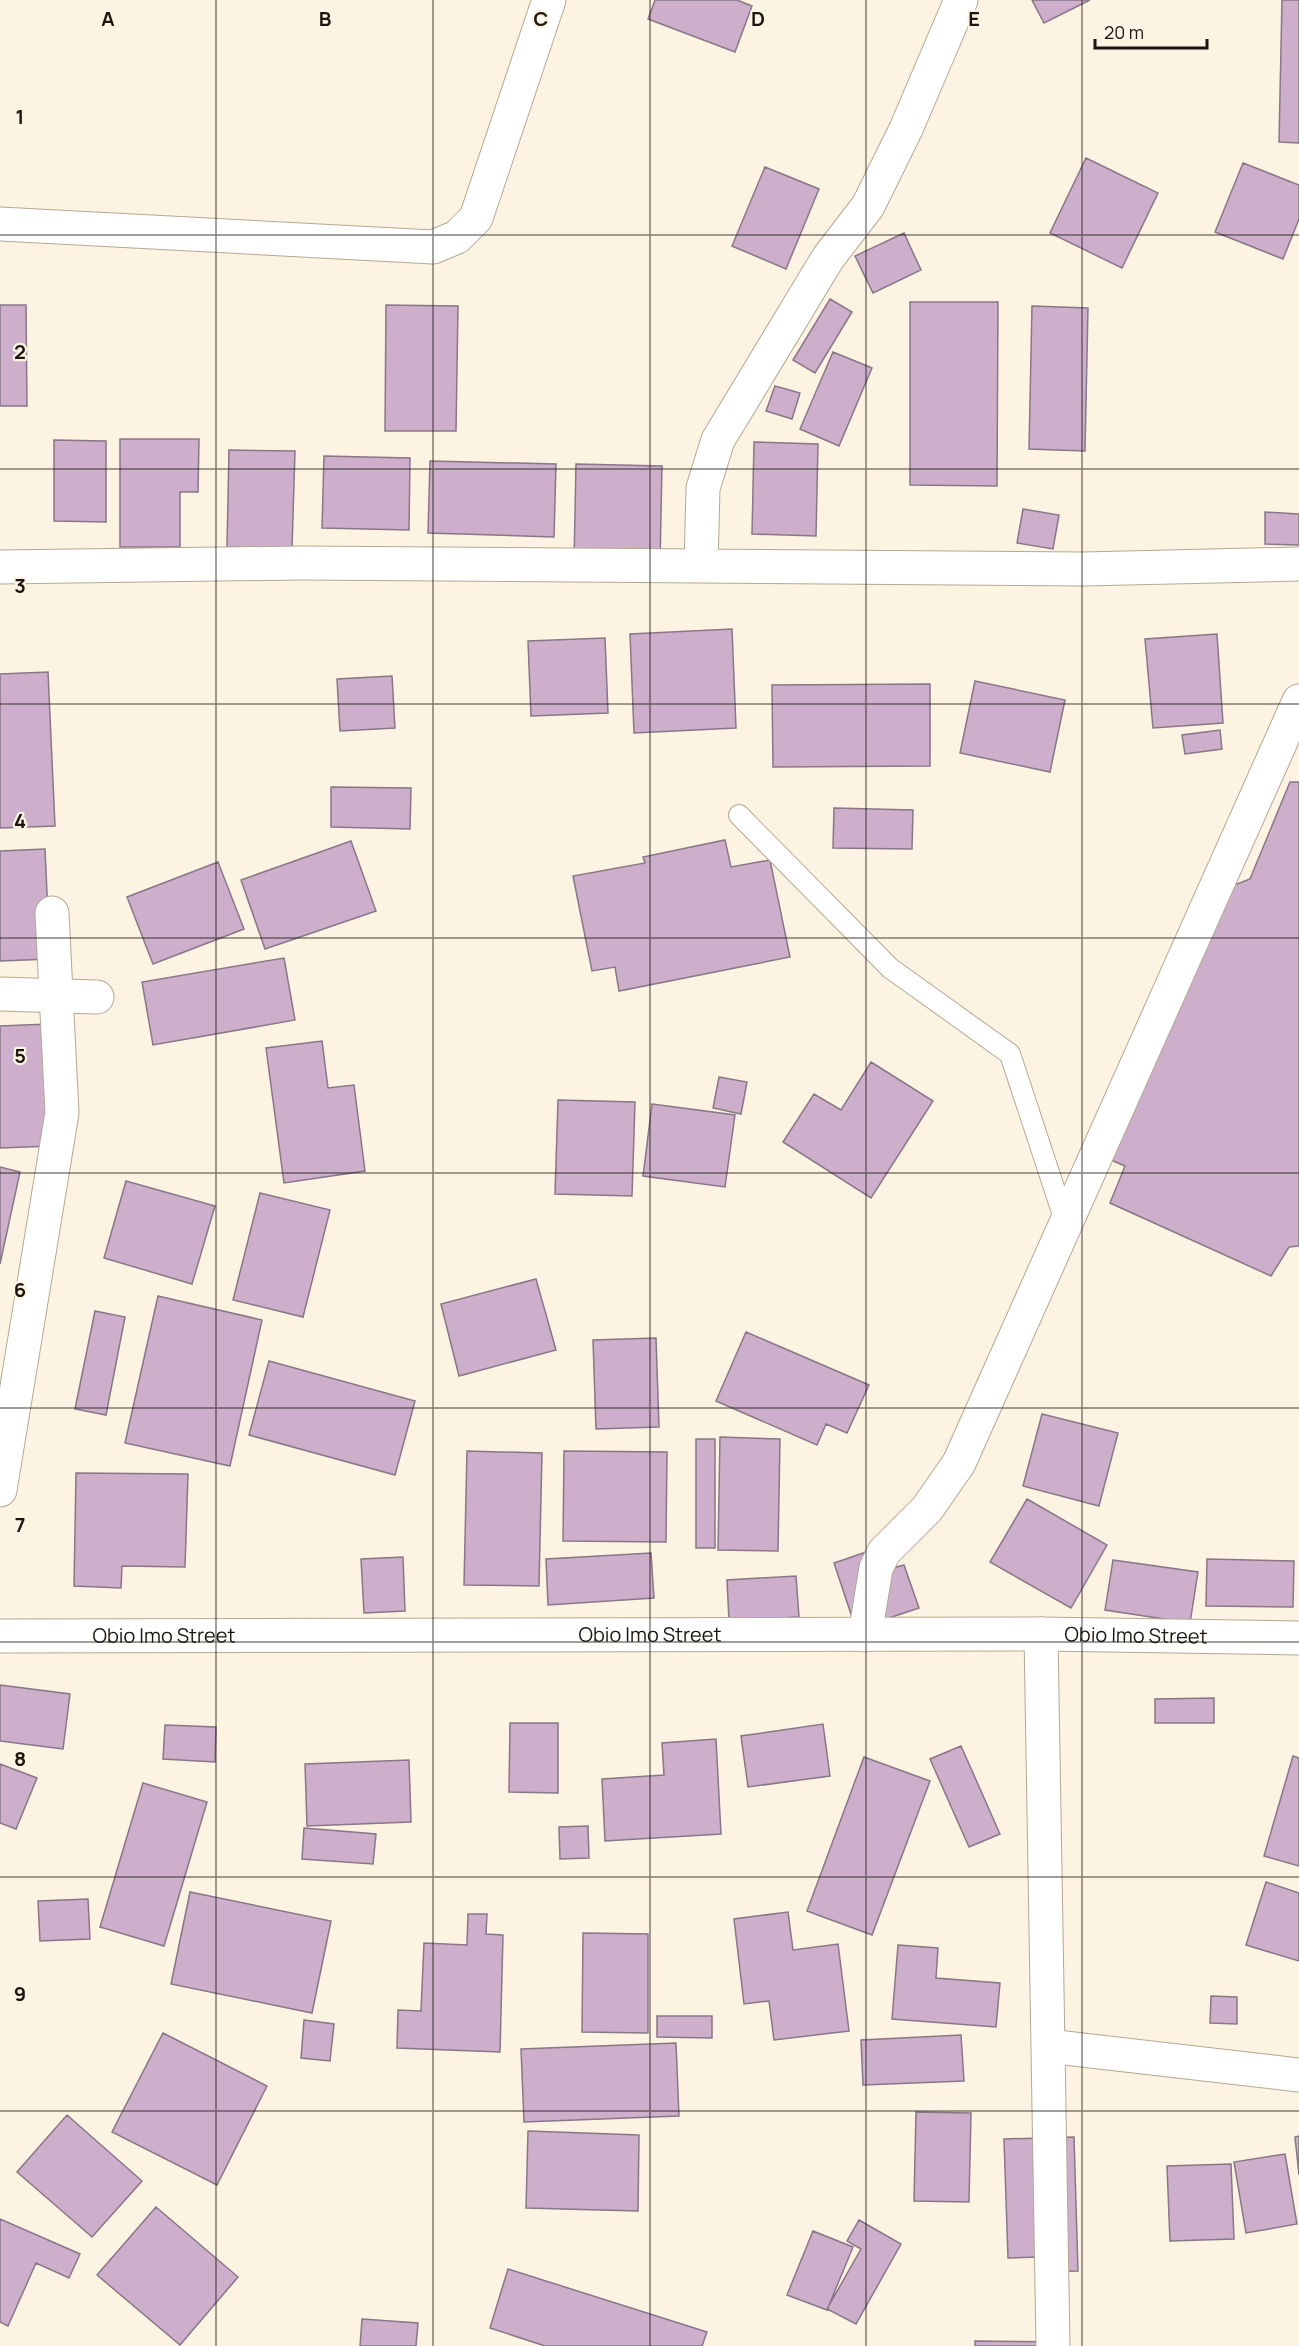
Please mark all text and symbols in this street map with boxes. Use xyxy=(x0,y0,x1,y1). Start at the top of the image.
text: A xyxy=(101,5,115,32)
text: B xyxy=(319,5,332,32)
text: C xyxy=(534,5,548,32)
text: D xyxy=(751,5,765,32)
text: E xyxy=(968,5,980,32)
scale bar xyxy=(1095,12,1208,50)
text: 20 m xyxy=(1104,20,1144,44)
text: 1 xyxy=(16,103,24,130)
text: 2 xyxy=(14,338,26,365)
text: 3 xyxy=(14,572,26,599)
text: 4 xyxy=(14,807,26,834)
text: 5 xyxy=(14,1042,26,1069)
text: 6 xyxy=(14,1276,26,1303)
text: 7 xyxy=(15,1511,25,1538)
street label: Obio Imo Street xyxy=(1064,1620,1208,1650)
street label: Obio Imo Street xyxy=(578,1621,722,1648)
street label: Obio Imo Street xyxy=(92,1622,236,1649)
text: 8 xyxy=(14,1745,26,1772)
text: 9 xyxy=(14,1980,26,2007)

